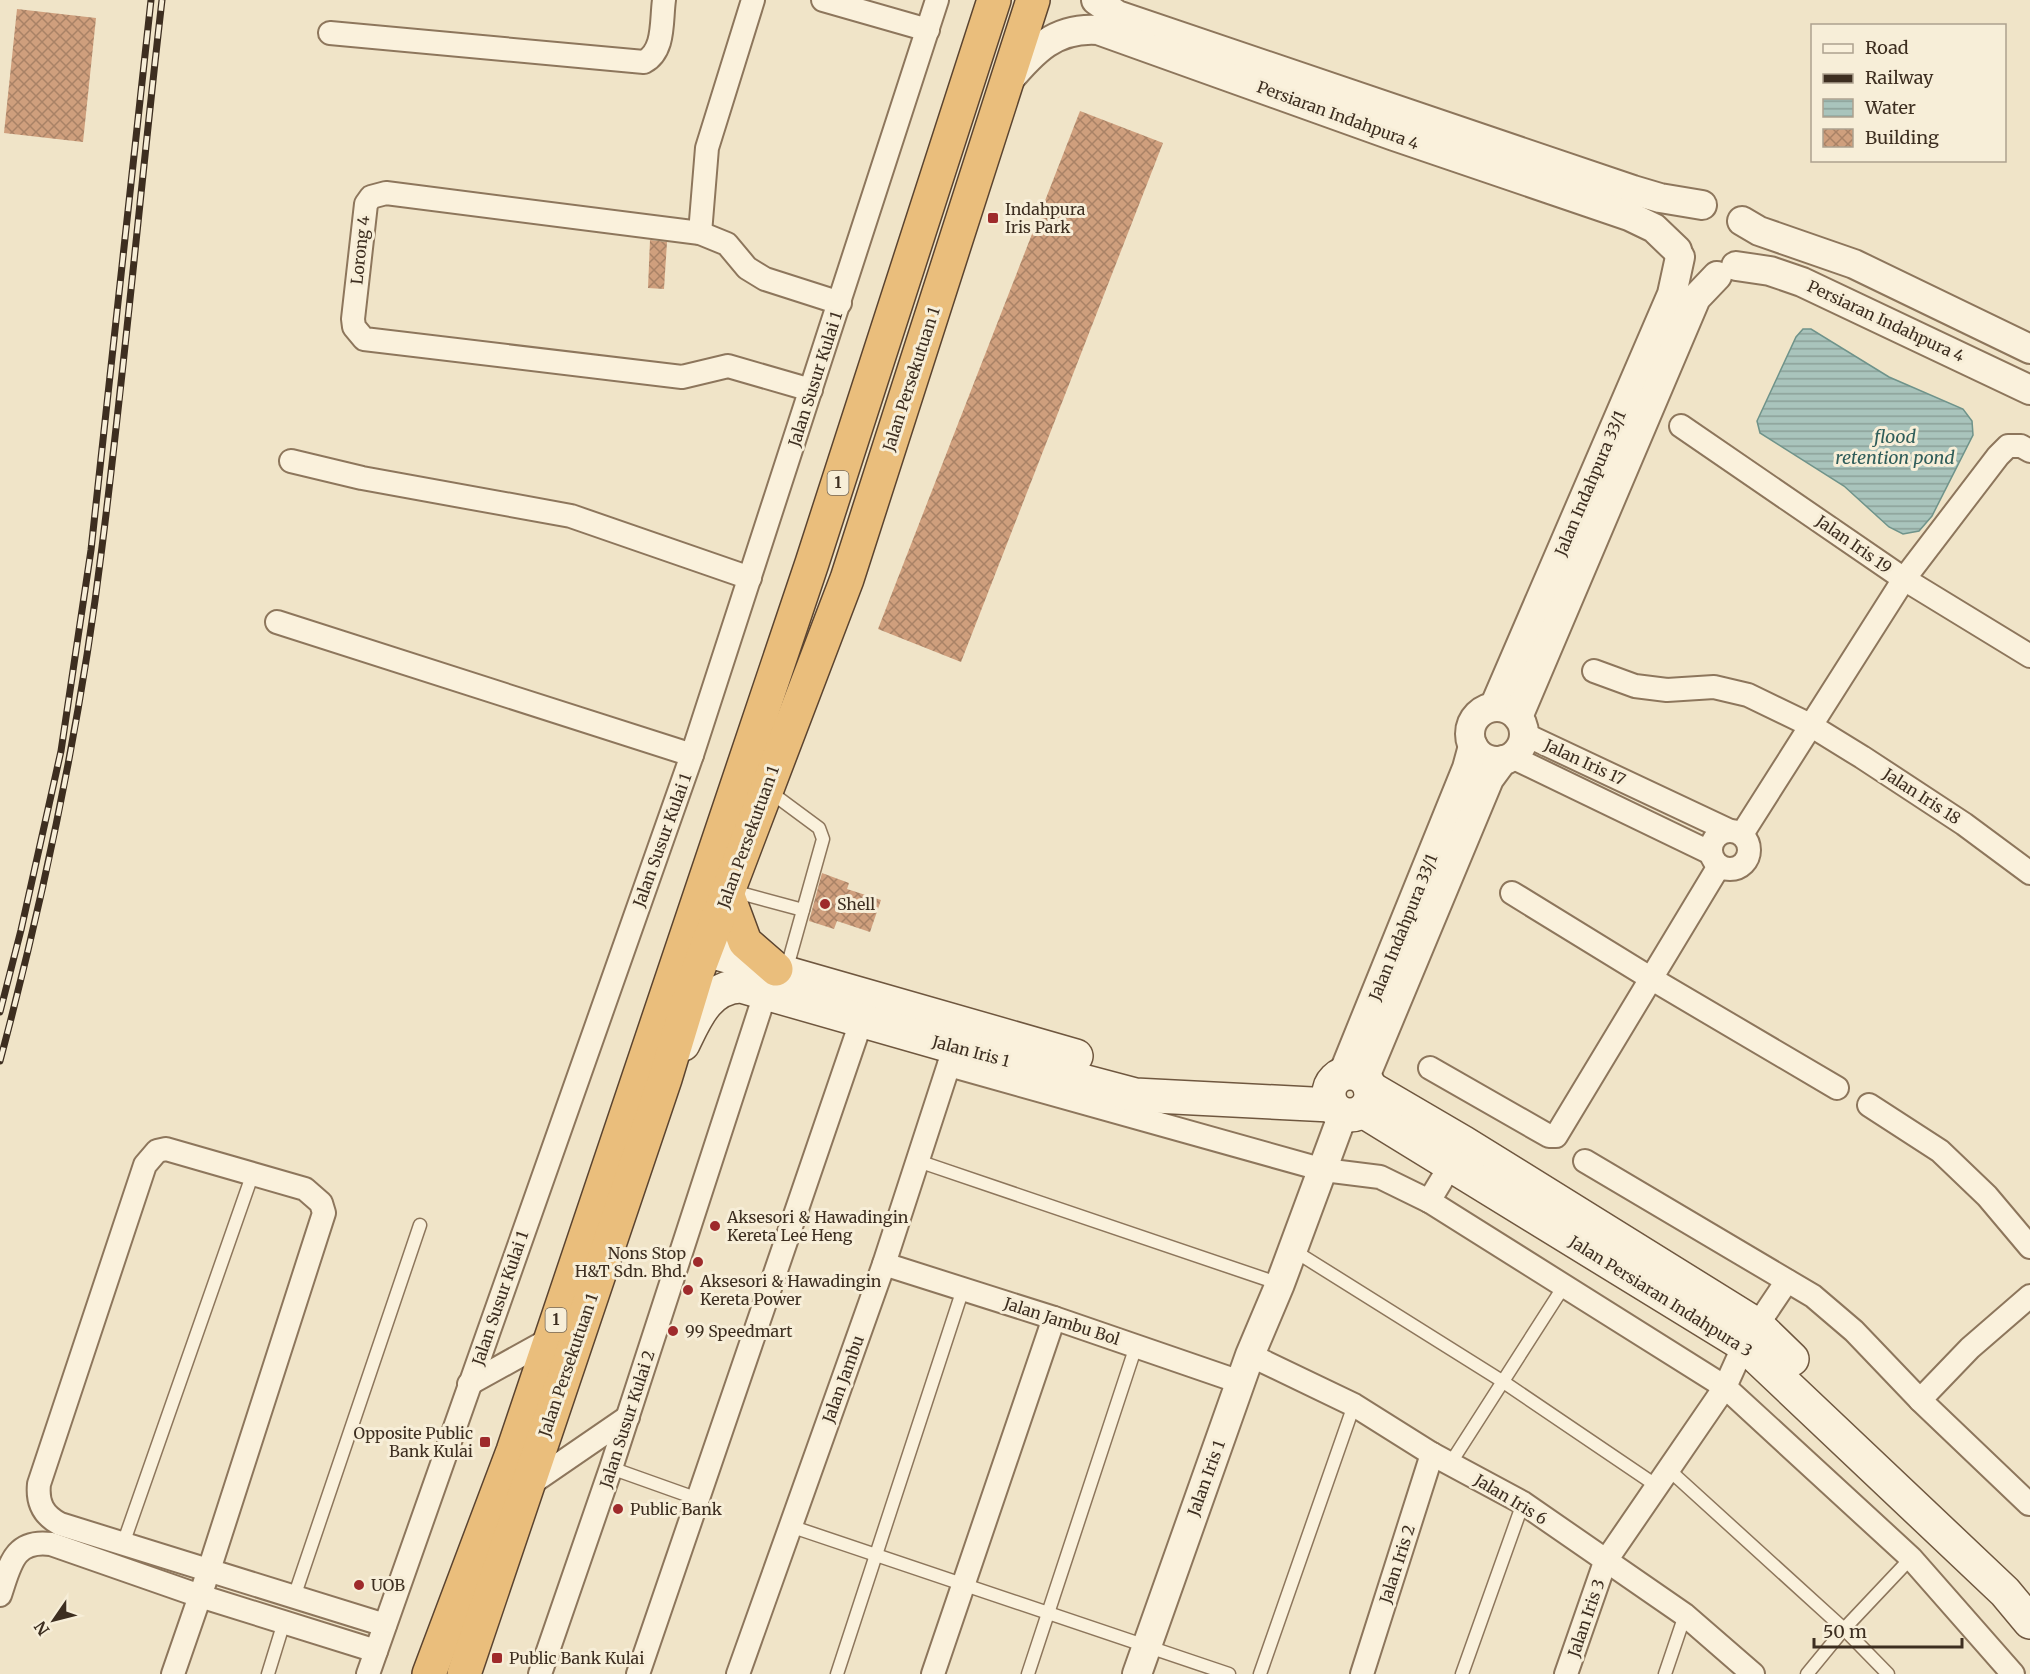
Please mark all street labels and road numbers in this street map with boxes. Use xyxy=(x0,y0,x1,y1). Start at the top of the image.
street label: Persiaran Indahpura 4 xyxy=(1254,76,1422,154)
street label: Lorong 4 xyxy=(346,214,374,285)
street label: Persiaran Indahpura 4 xyxy=(1804,276,1968,366)
street label: Jalan Persekutuan 1 xyxy=(878,305,944,454)
street label: Jalan Susur Kulai 1 xyxy=(783,309,846,450)
street label: Jalan Indahpura 33/1 xyxy=(1550,407,1630,560)
road number: 1 xyxy=(828,471,848,495)
street label: Jalan Iris 19 xyxy=(1811,510,1896,577)
street label: Jalan Iris 17 xyxy=(1540,734,1629,790)
street label: Jalan Persekutuan 1 xyxy=(713,763,783,912)
street label: Jalan Iris 18 xyxy=(1879,763,1964,828)
street label: Jalan Susur Kulai 1 xyxy=(628,770,695,911)
street label: Jalan Indahpura 33/1 xyxy=(1364,851,1442,1004)
street label: Jalan Iris 1 xyxy=(929,1031,1012,1071)
street label: Jalan Susur Kulai 1 xyxy=(467,1228,532,1369)
street label: Jalan Persiaran Indahpura 3 xyxy=(1565,1231,1756,1361)
street label: Jalan Persekutuan 1 xyxy=(534,1291,602,1440)
street label: Jalan Jambu Bol xyxy=(1001,1293,1122,1349)
road number: 1 xyxy=(546,1308,566,1332)
street label: Jalan Jambu xyxy=(818,1333,868,1426)
street label: Jalan Susur Kulai 2 xyxy=(595,1348,659,1491)
street label: Jalan Iris 1 xyxy=(1183,1437,1229,1520)
street label: Jalan Iris 6 xyxy=(1470,1469,1551,1529)
street label: Jalan Iris 2 xyxy=(1375,1522,1419,1607)
street label: Jalan Iris 3 xyxy=(1563,1576,1609,1660)

